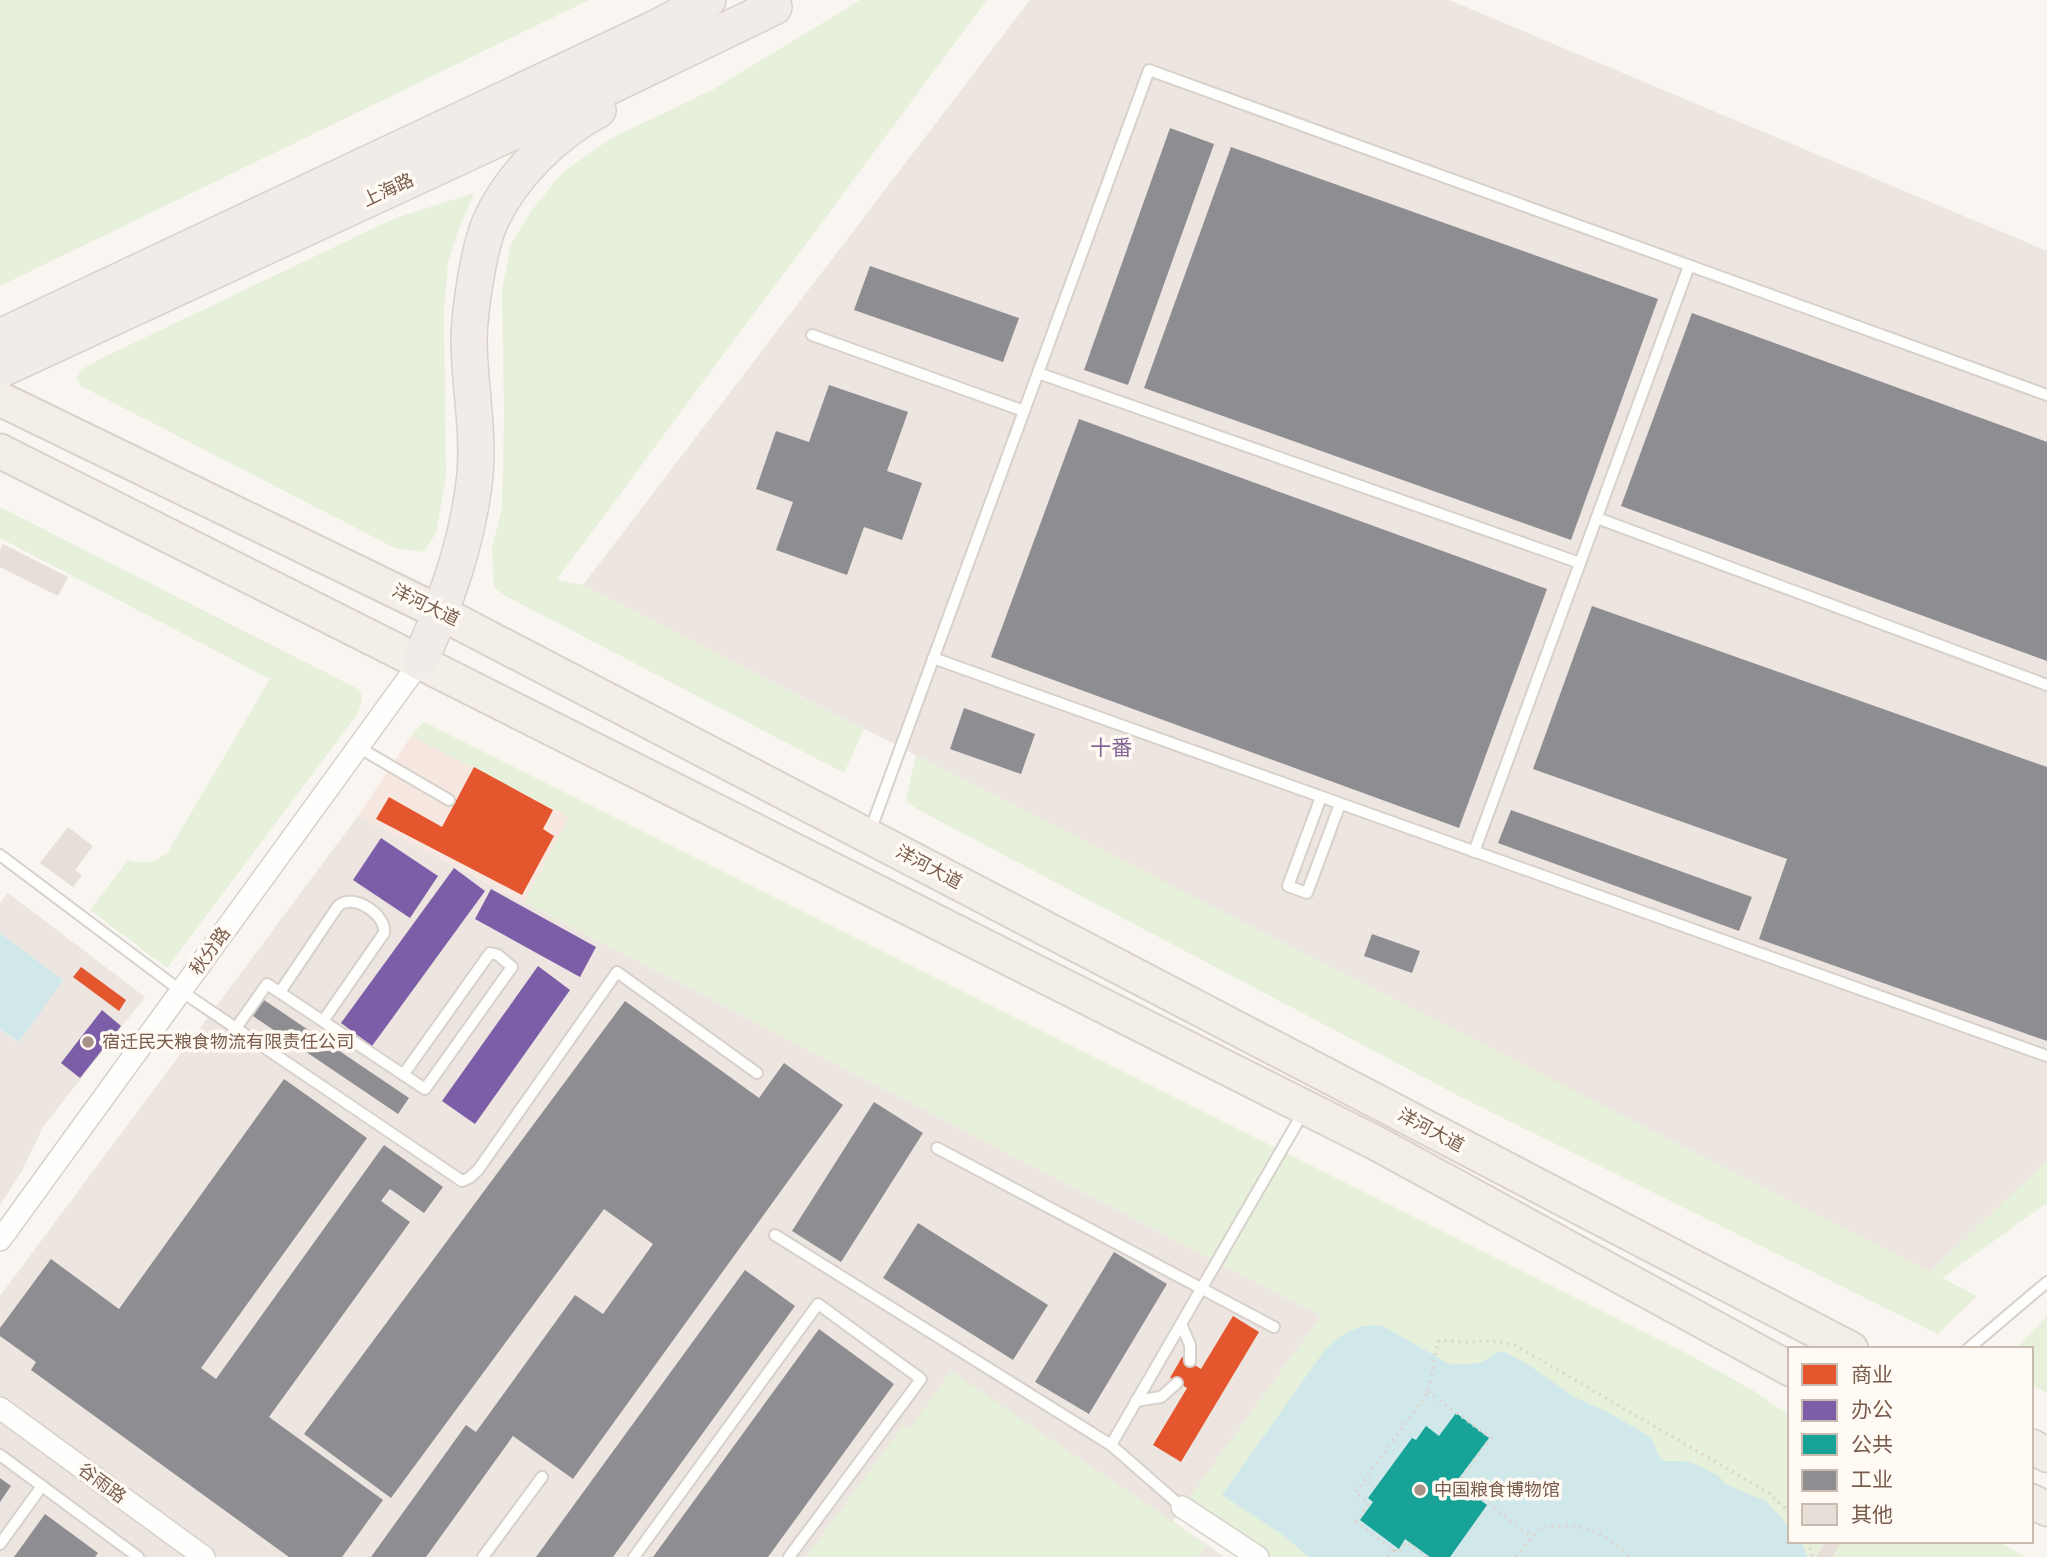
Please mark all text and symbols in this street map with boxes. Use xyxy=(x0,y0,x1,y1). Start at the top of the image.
street label: 上海路 xyxy=(358,168,417,210)
street label: 洋河大道 xyxy=(389,578,464,630)
district label: 十番 xyxy=(1090,734,1132,759)
street label: 洋河大道 xyxy=(893,840,966,893)
street label: 秋分路 xyxy=(184,922,234,979)
place label: 宿迁民天粮食物流有限责任公司 xyxy=(102,1030,354,1052)
marker: 宿迁民天粮食物流有限责任公司 xyxy=(80,1034,96,1050)
street label: 洋河大道 xyxy=(1395,1103,1468,1156)
legend xyxy=(1788,1347,2033,1543)
text: 商业 xyxy=(1851,1361,1893,1386)
text: 办公 xyxy=(1851,1396,1893,1421)
text: 公共 xyxy=(1851,1431,1893,1456)
street label: 谷雨路 xyxy=(74,1457,131,1507)
text: 工业 xyxy=(1851,1466,1893,1491)
place label: 中国粮食博物馆 xyxy=(1434,1478,1560,1500)
marker: 中国粮食博物馆 xyxy=(1412,1482,1428,1498)
text: 其他 xyxy=(1851,1501,1893,1526)

